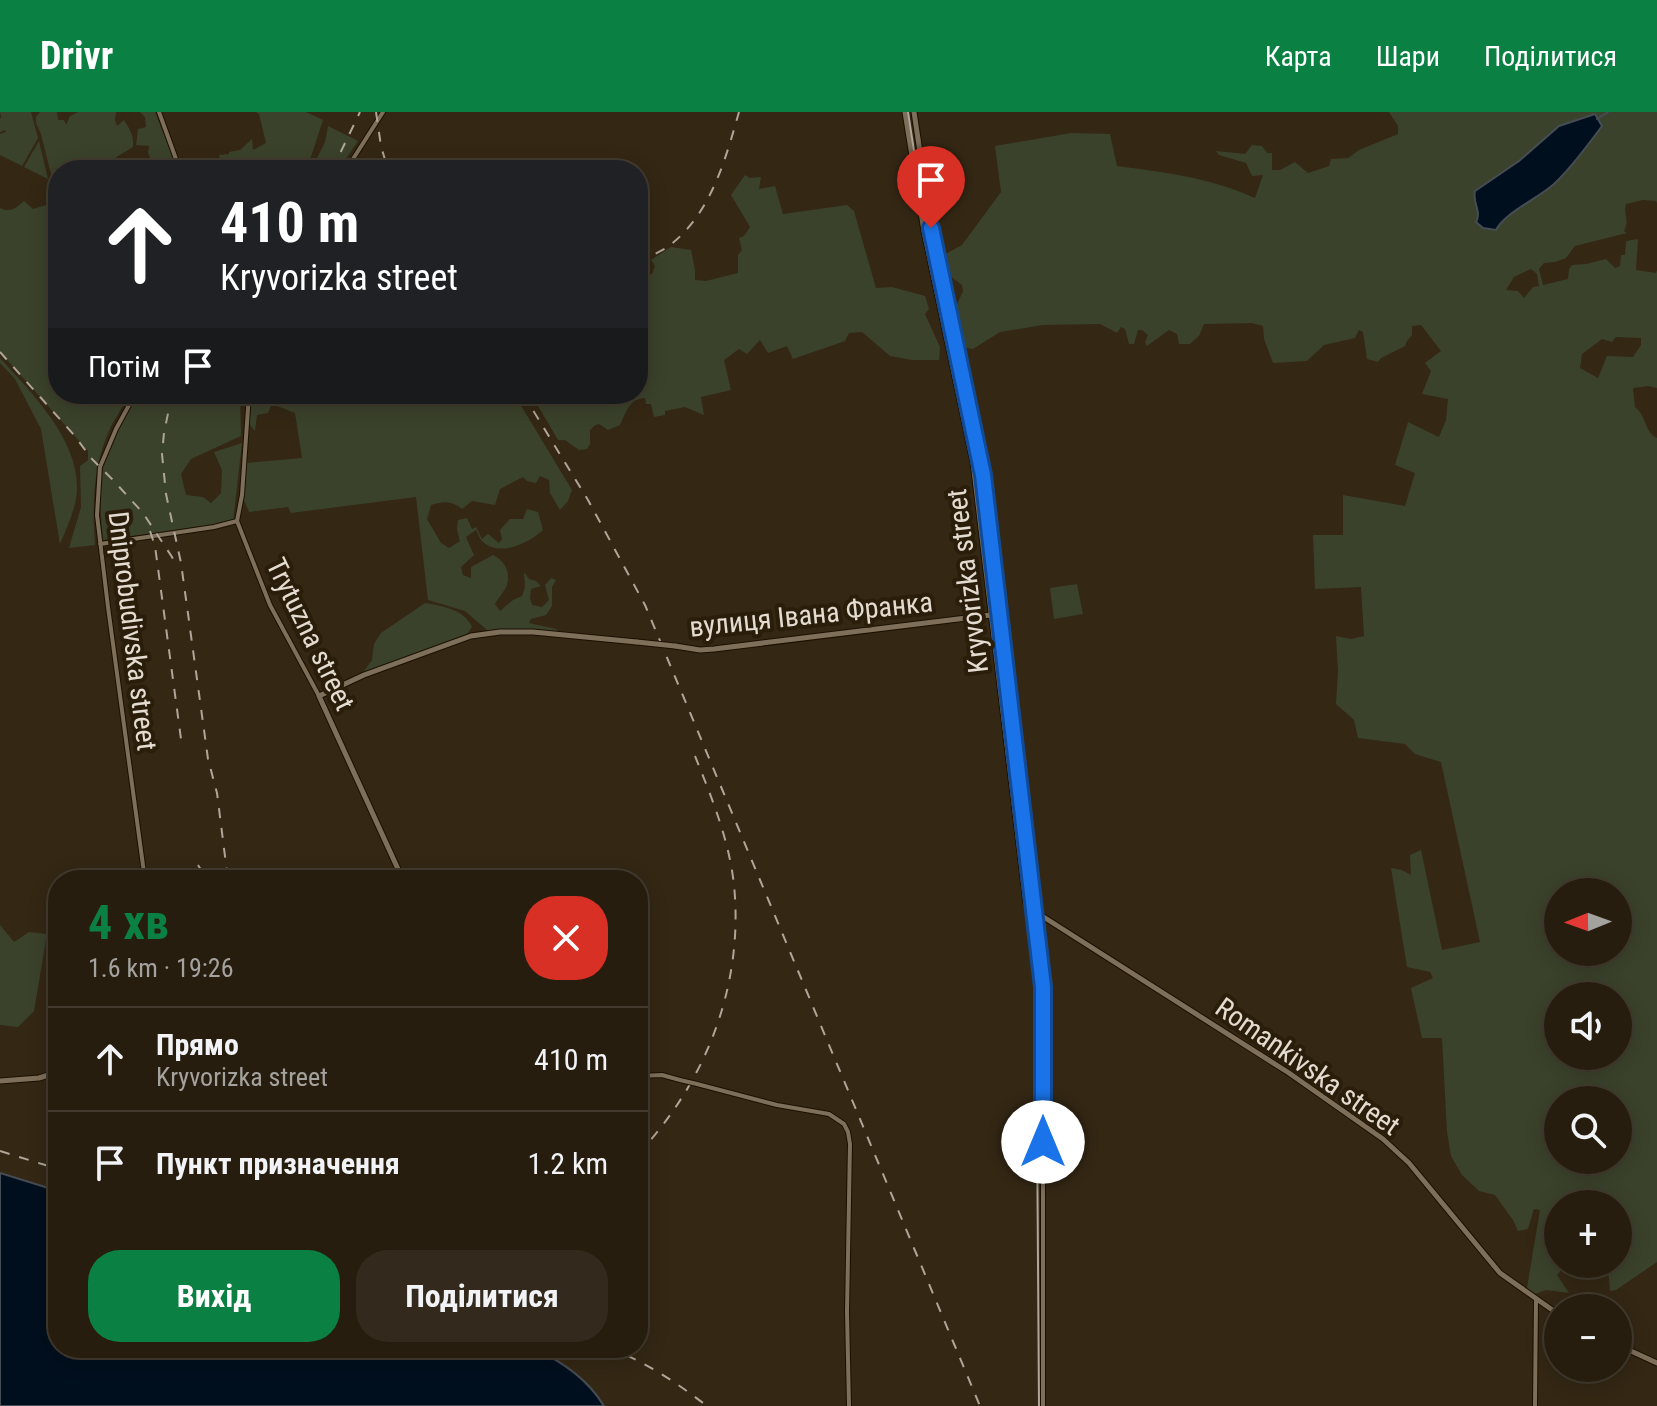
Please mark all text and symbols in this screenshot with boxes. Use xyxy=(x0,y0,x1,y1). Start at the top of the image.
text: Drivr xyxy=(40,34,113,78)
text: Карта xyxy=(1265,40,1332,73)
text: Шари xyxy=(1376,40,1440,73)
text: Поділитися xyxy=(1484,40,1617,73)
pin xyxy=(897,146,965,228)
icon: arrive xyxy=(909,158,953,202)
text: 410 m xyxy=(220,190,359,256)
icon: ahead xyxy=(88,192,192,296)
text: Kryvorizka street xyxy=(220,257,458,299)
icon: arrive xyxy=(176,344,220,388)
text: Потім xyxy=(88,349,160,384)
street label: Kryvorizka street xyxy=(940,487,995,675)
street label: Dniprobudivska street xyxy=(101,510,164,753)
street label: Trytuzna street xyxy=(259,553,362,716)
street label: вулиця Івана Франка xyxy=(688,585,934,644)
north arrow xyxy=(1544,878,1632,966)
map controls xyxy=(1544,878,1632,1382)
text: 4 хв xyxy=(88,894,169,951)
button: close xyxy=(524,896,608,980)
text: 1.6 km · 19:26 xyxy=(88,953,233,983)
button: sound xyxy=(1544,982,1632,1070)
street label: Romankivska street xyxy=(1209,991,1406,1142)
text: Прямо xyxy=(156,1027,239,1062)
icon: ahead xyxy=(88,1037,132,1081)
text: 410 m xyxy=(534,1042,608,1077)
text: Kryvorizka street xyxy=(156,1062,328,1092)
button: search xyxy=(1544,1086,1632,1174)
position arrow xyxy=(1001,1100,1085,1184)
icon: arrive xyxy=(88,1141,132,1185)
text: Пункт призначення xyxy=(156,1146,400,1181)
text: 1.2 km xyxy=(527,1146,608,1181)
button: + xyxy=(1544,1190,1632,1278)
button: Вихід xyxy=(88,1250,340,1342)
button: Поділитися xyxy=(356,1250,608,1342)
button: − xyxy=(1544,1294,1632,1382)

